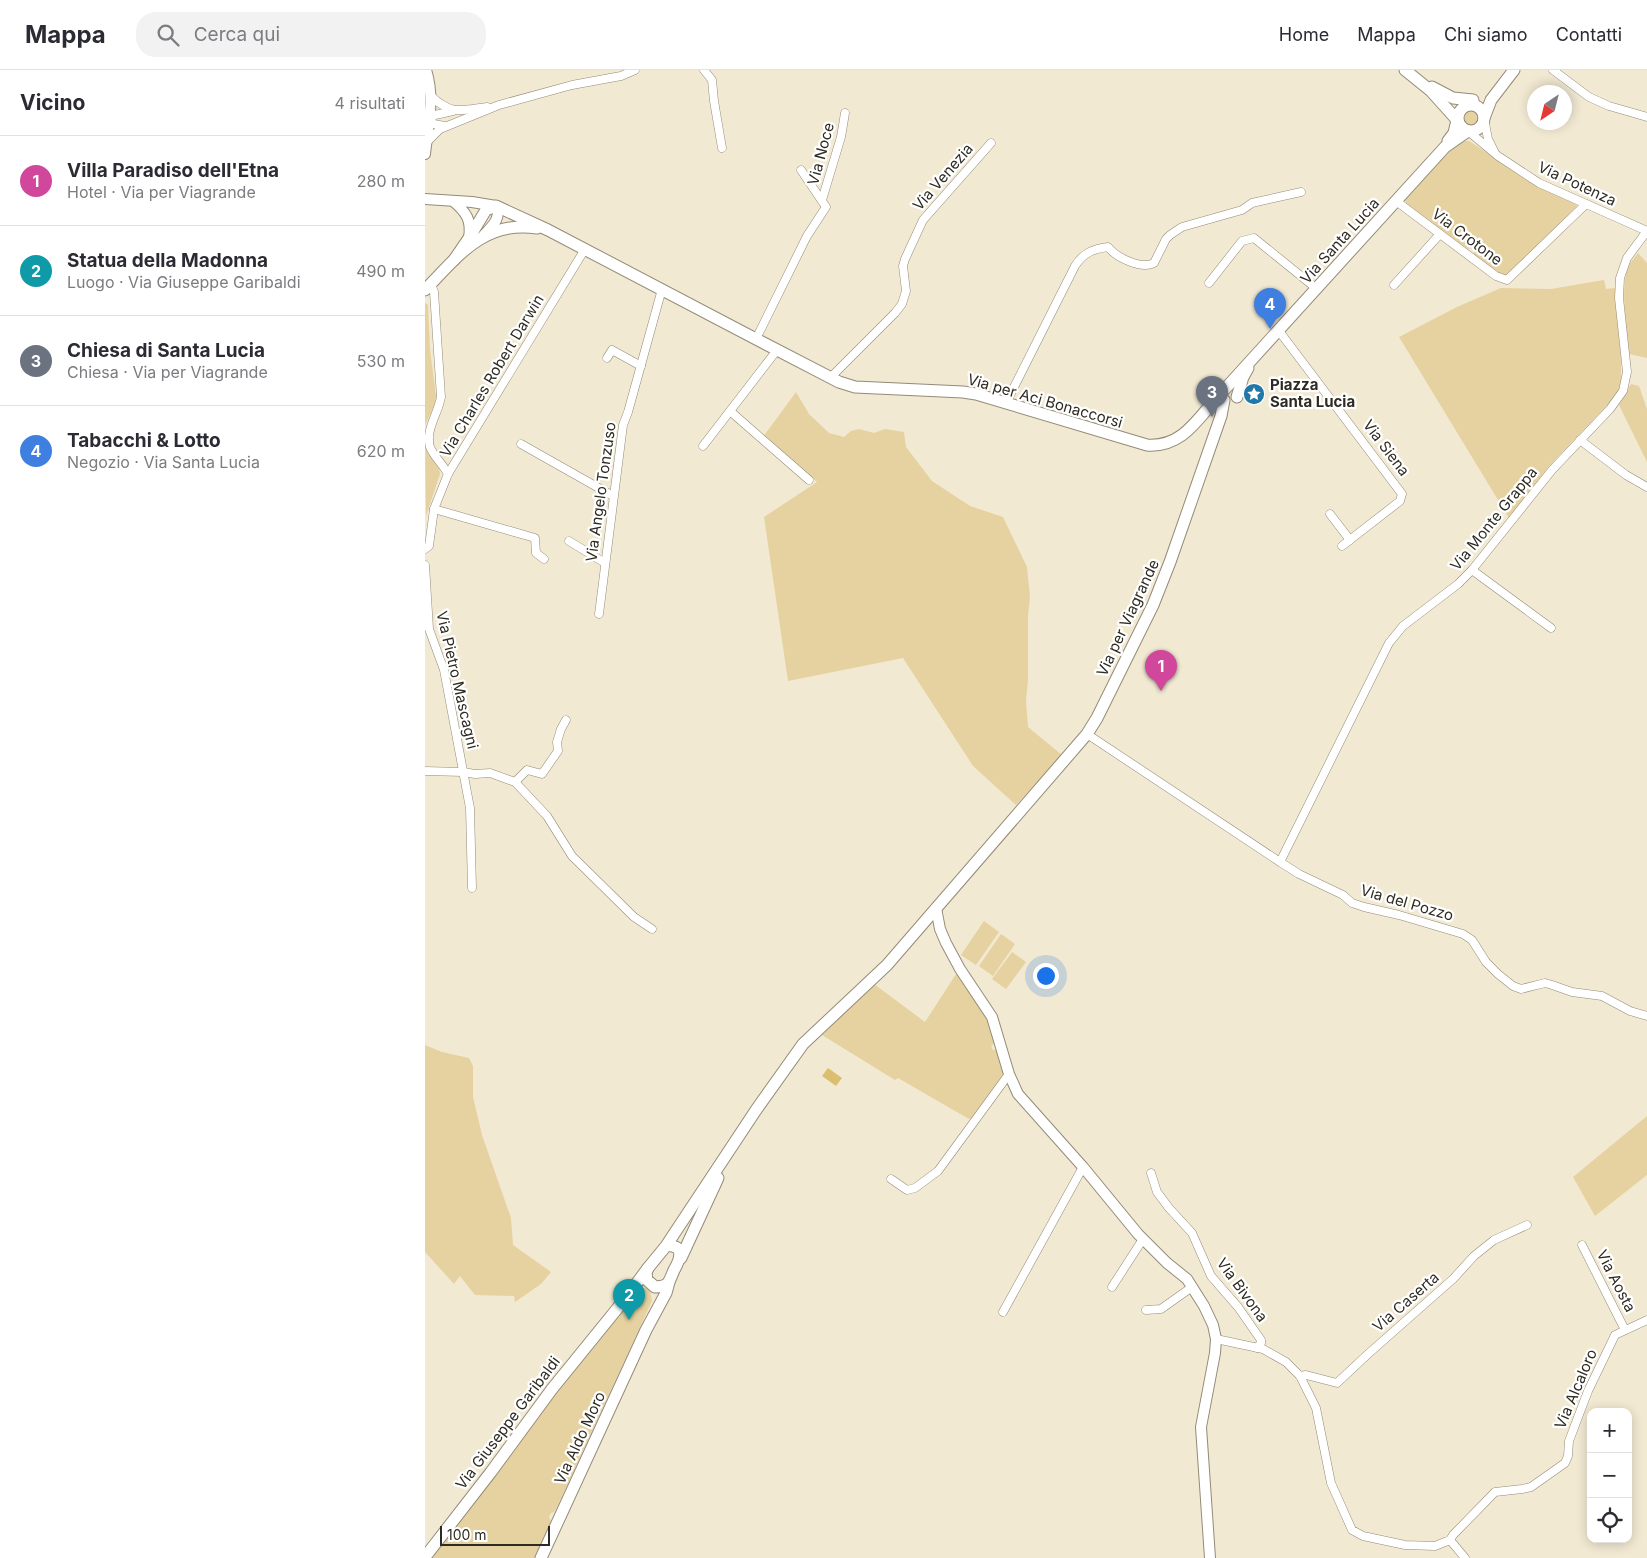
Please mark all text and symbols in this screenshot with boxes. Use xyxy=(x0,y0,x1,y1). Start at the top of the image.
search box xyxy=(136,12,486,57)
text: Mappa xyxy=(25,20,106,49)
icon: search xyxy=(154,21,182,49)
text: Cerca qui xyxy=(194,23,280,46)
text: Home xyxy=(1279,24,1329,45)
text: Mappa xyxy=(1357,24,1416,45)
text: Chi siamo xyxy=(1444,24,1528,45)
text: Contatti xyxy=(1556,24,1622,45)
north arrow xyxy=(1527,85,1572,130)
text: Vicino xyxy=(20,90,85,115)
text: 4 risultati xyxy=(335,93,405,113)
street label: Via Noce xyxy=(803,120,838,187)
street label: Via Venezia xyxy=(908,139,977,214)
street label: Via Potenza xyxy=(1535,157,1619,210)
text: Villa Paradiso dell'Etna xyxy=(67,159,279,182)
text: 1 xyxy=(33,171,39,191)
text: 280 m xyxy=(357,171,405,191)
text: Hotel · Via per Viagrande xyxy=(67,182,256,202)
street label: Via Santa Lucia xyxy=(1296,194,1383,288)
street label: Via Crotone xyxy=(1428,204,1506,269)
text: Statua della Madonna xyxy=(67,249,268,272)
text: 2 xyxy=(31,261,41,281)
text: 490 m xyxy=(356,261,405,281)
text: Luogo · Via Giuseppe Garibaldi xyxy=(67,272,301,292)
pin: 4 xyxy=(1254,288,1286,329)
street label: Via Charles Robert Darwin xyxy=(435,291,548,461)
text: Chiesa di Santa Lucia xyxy=(67,339,265,362)
text: 3 xyxy=(31,351,41,371)
text: 530 m xyxy=(357,351,405,371)
text: Chiesa · Via per Viagrande xyxy=(67,362,268,382)
street label: Via per Aci Bonaccorsi xyxy=(965,369,1125,432)
place label: Piazza Santa Lucia xyxy=(1270,375,1355,411)
pin: 3 xyxy=(1196,376,1228,417)
place icon: Piazza Santa Lucia xyxy=(1242,382,1266,406)
street label: Via Siena xyxy=(1359,416,1414,480)
street label: Via Angelo Tonzuso xyxy=(581,421,620,563)
text: Tabacchi & Lotto xyxy=(67,429,221,452)
text: 4 xyxy=(31,441,41,461)
text: 620 m xyxy=(357,441,405,461)
text: Negozio · Via Santa Lucia xyxy=(67,452,260,472)
street label: Via Monte Grappa xyxy=(1446,463,1541,574)
street label: Via per Viagrande xyxy=(1092,556,1163,679)
street label: Via Pietro Mascagni xyxy=(432,609,483,751)
pin: 1 xyxy=(1145,650,1177,691)
street label: Via del Pozzo xyxy=(1358,880,1456,925)
your location xyxy=(1033,963,1059,989)
street label: Via Aosta xyxy=(1593,1246,1640,1315)
street label: Via Bivona xyxy=(1213,1254,1272,1325)
street label: Via Caserta xyxy=(1369,1268,1443,1336)
pin: 2 xyxy=(613,1279,645,1320)
street label: Via Alcaloro xyxy=(1550,1346,1601,1432)
street label: Via Giuseppe Garibaldi xyxy=(451,1352,564,1493)
street label: Via Aldo Moro xyxy=(550,1388,609,1487)
map controls xyxy=(1587,1408,1632,1543)
button: + xyxy=(1587,1408,1632,1453)
button: − xyxy=(1587,1453,1632,1498)
button: locate xyxy=(1587,1498,1632,1543)
scale bar xyxy=(440,1523,550,1546)
text: 100 m xyxy=(447,1526,487,1543)

